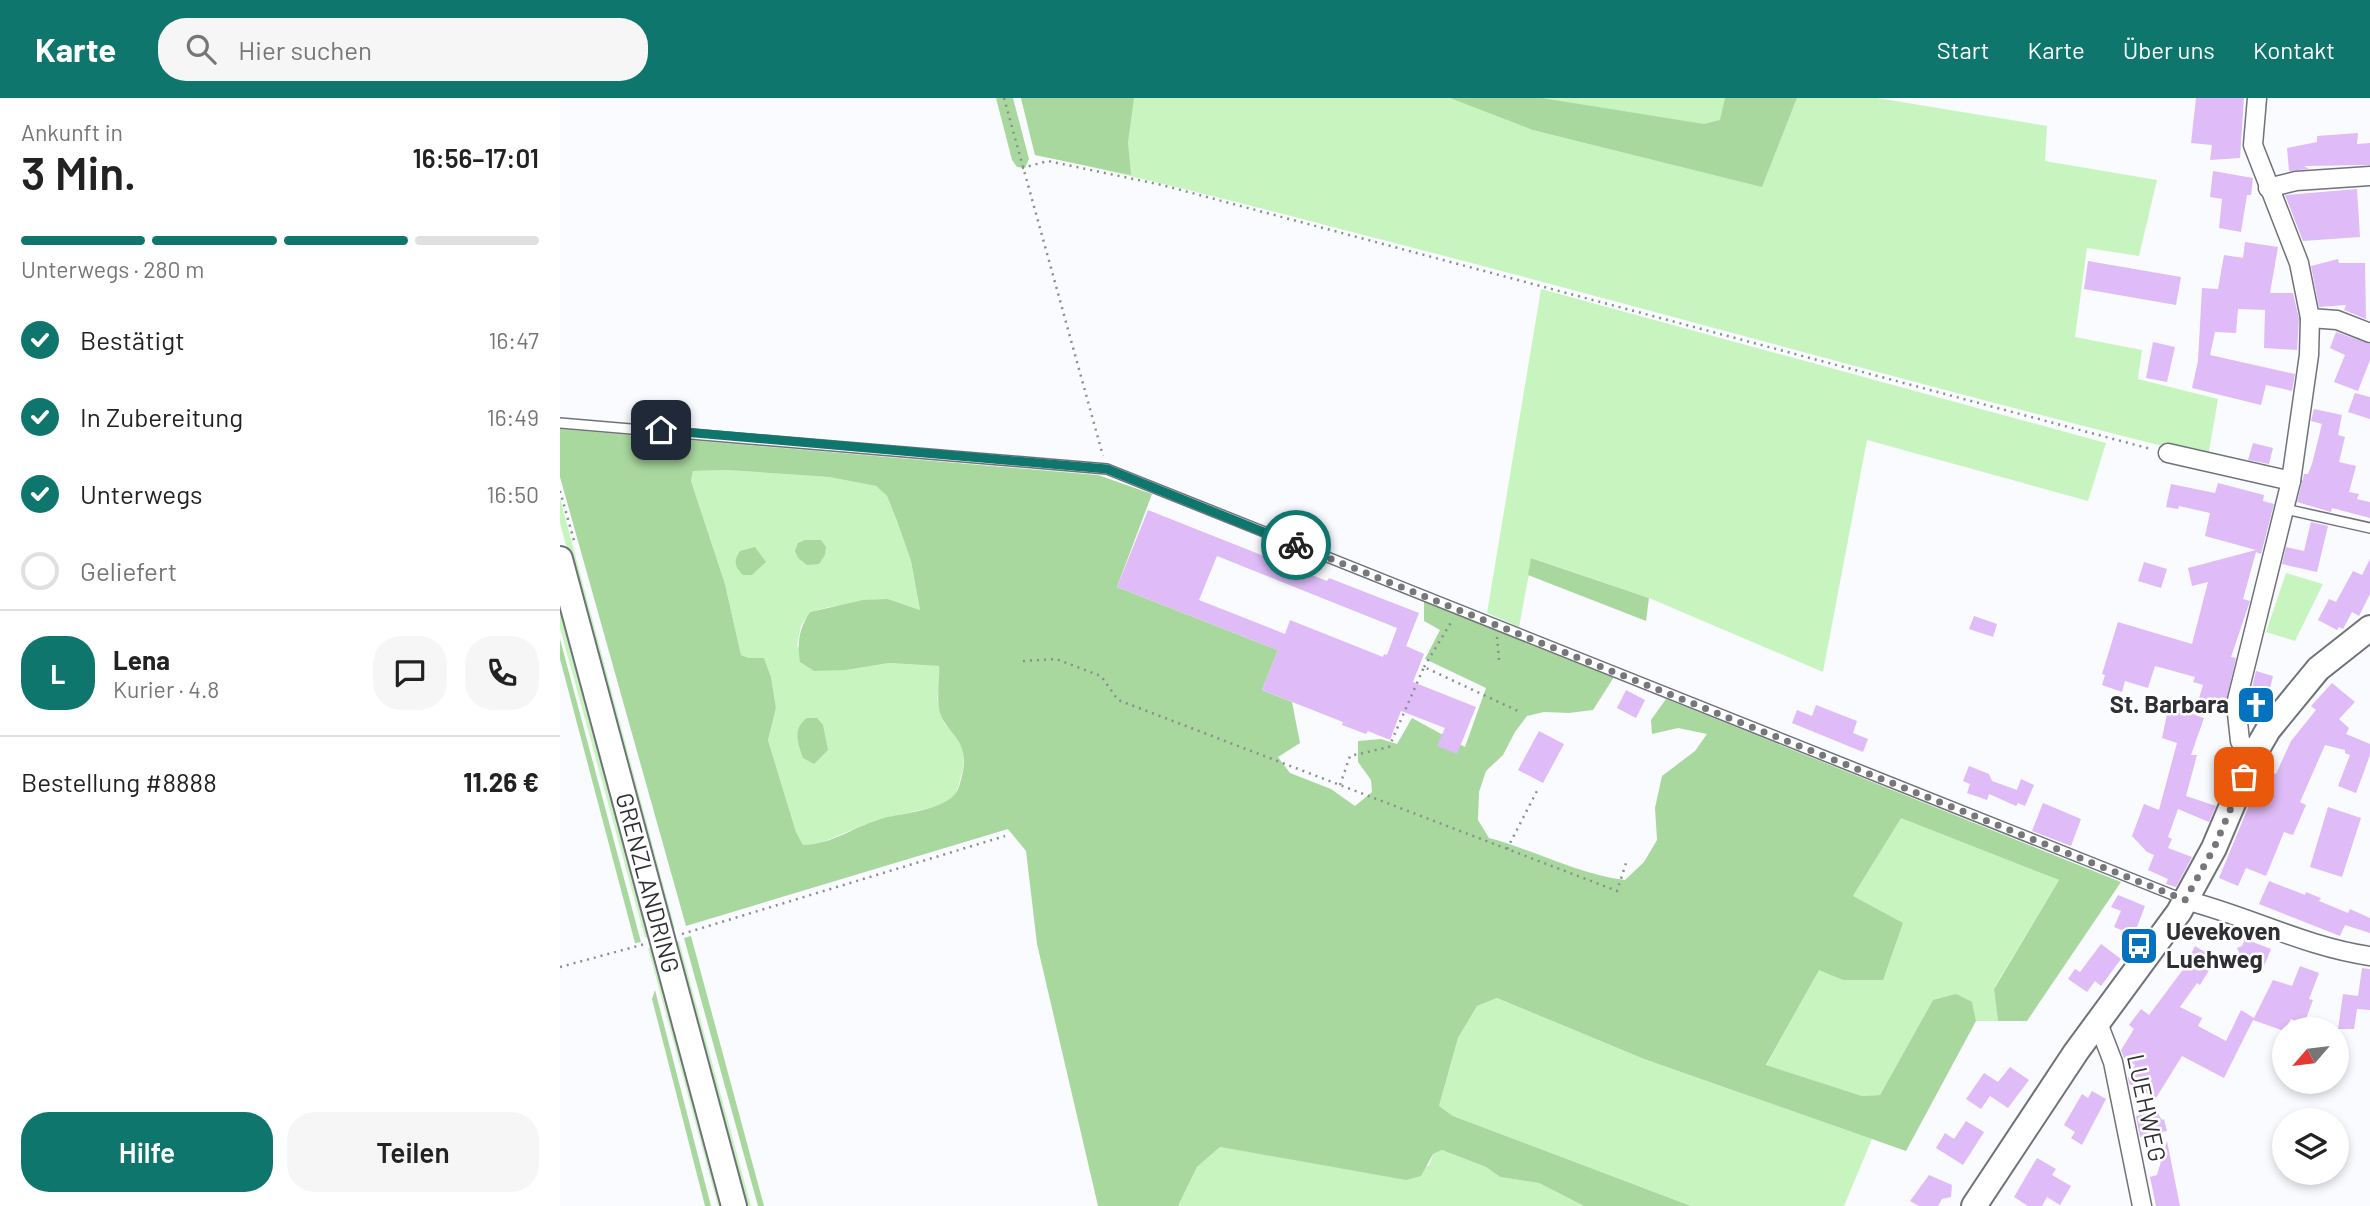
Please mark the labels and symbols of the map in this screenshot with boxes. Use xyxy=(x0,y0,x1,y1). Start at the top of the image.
pin xyxy=(631,400,691,460)
courier xyxy=(1261,510,1331,580)
church icon: St. Barbara xyxy=(2235,684,2277,726)
place label: St. Barbara xyxy=(2110,689,2229,718)
pin xyxy=(2214,747,2274,807)
street label: GRENZLANDRING xyxy=(610,789,686,976)
place label: Uevekoven Luehweg xyxy=(2166,916,2281,973)
bus stop icon: Uevekoven Luehweg xyxy=(2118,925,2160,967)
north arrow xyxy=(2272,1017,2348,1094)
street label: LUEHWEG xyxy=(2122,1051,2173,1164)

